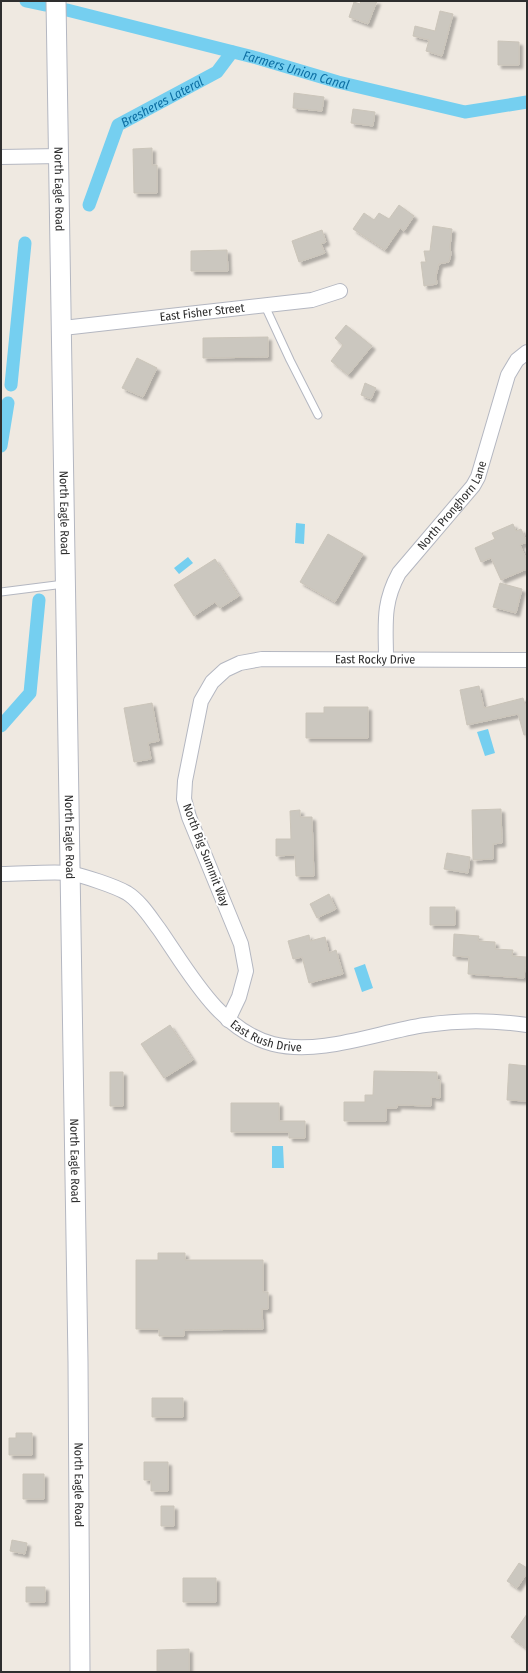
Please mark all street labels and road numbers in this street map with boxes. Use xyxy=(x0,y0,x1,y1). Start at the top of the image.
street label: North Eagle Road xyxy=(51,147,67,231)
street label: East Fisher Street xyxy=(159,301,245,324)
street label: North Pronghorn Lane xyxy=(415,459,489,553)
street label: North Eagle Road xyxy=(57,471,72,555)
street label: East Rocky Drive xyxy=(335,652,415,667)
street label: North Eagle Road xyxy=(62,794,77,879)
street label: North Big Summit Way xyxy=(180,802,232,909)
street label: East Rush Drive xyxy=(228,1017,302,1054)
street label: North Eagle Road xyxy=(67,1118,82,1203)
street label: North Eagle Road xyxy=(72,1442,86,1527)

